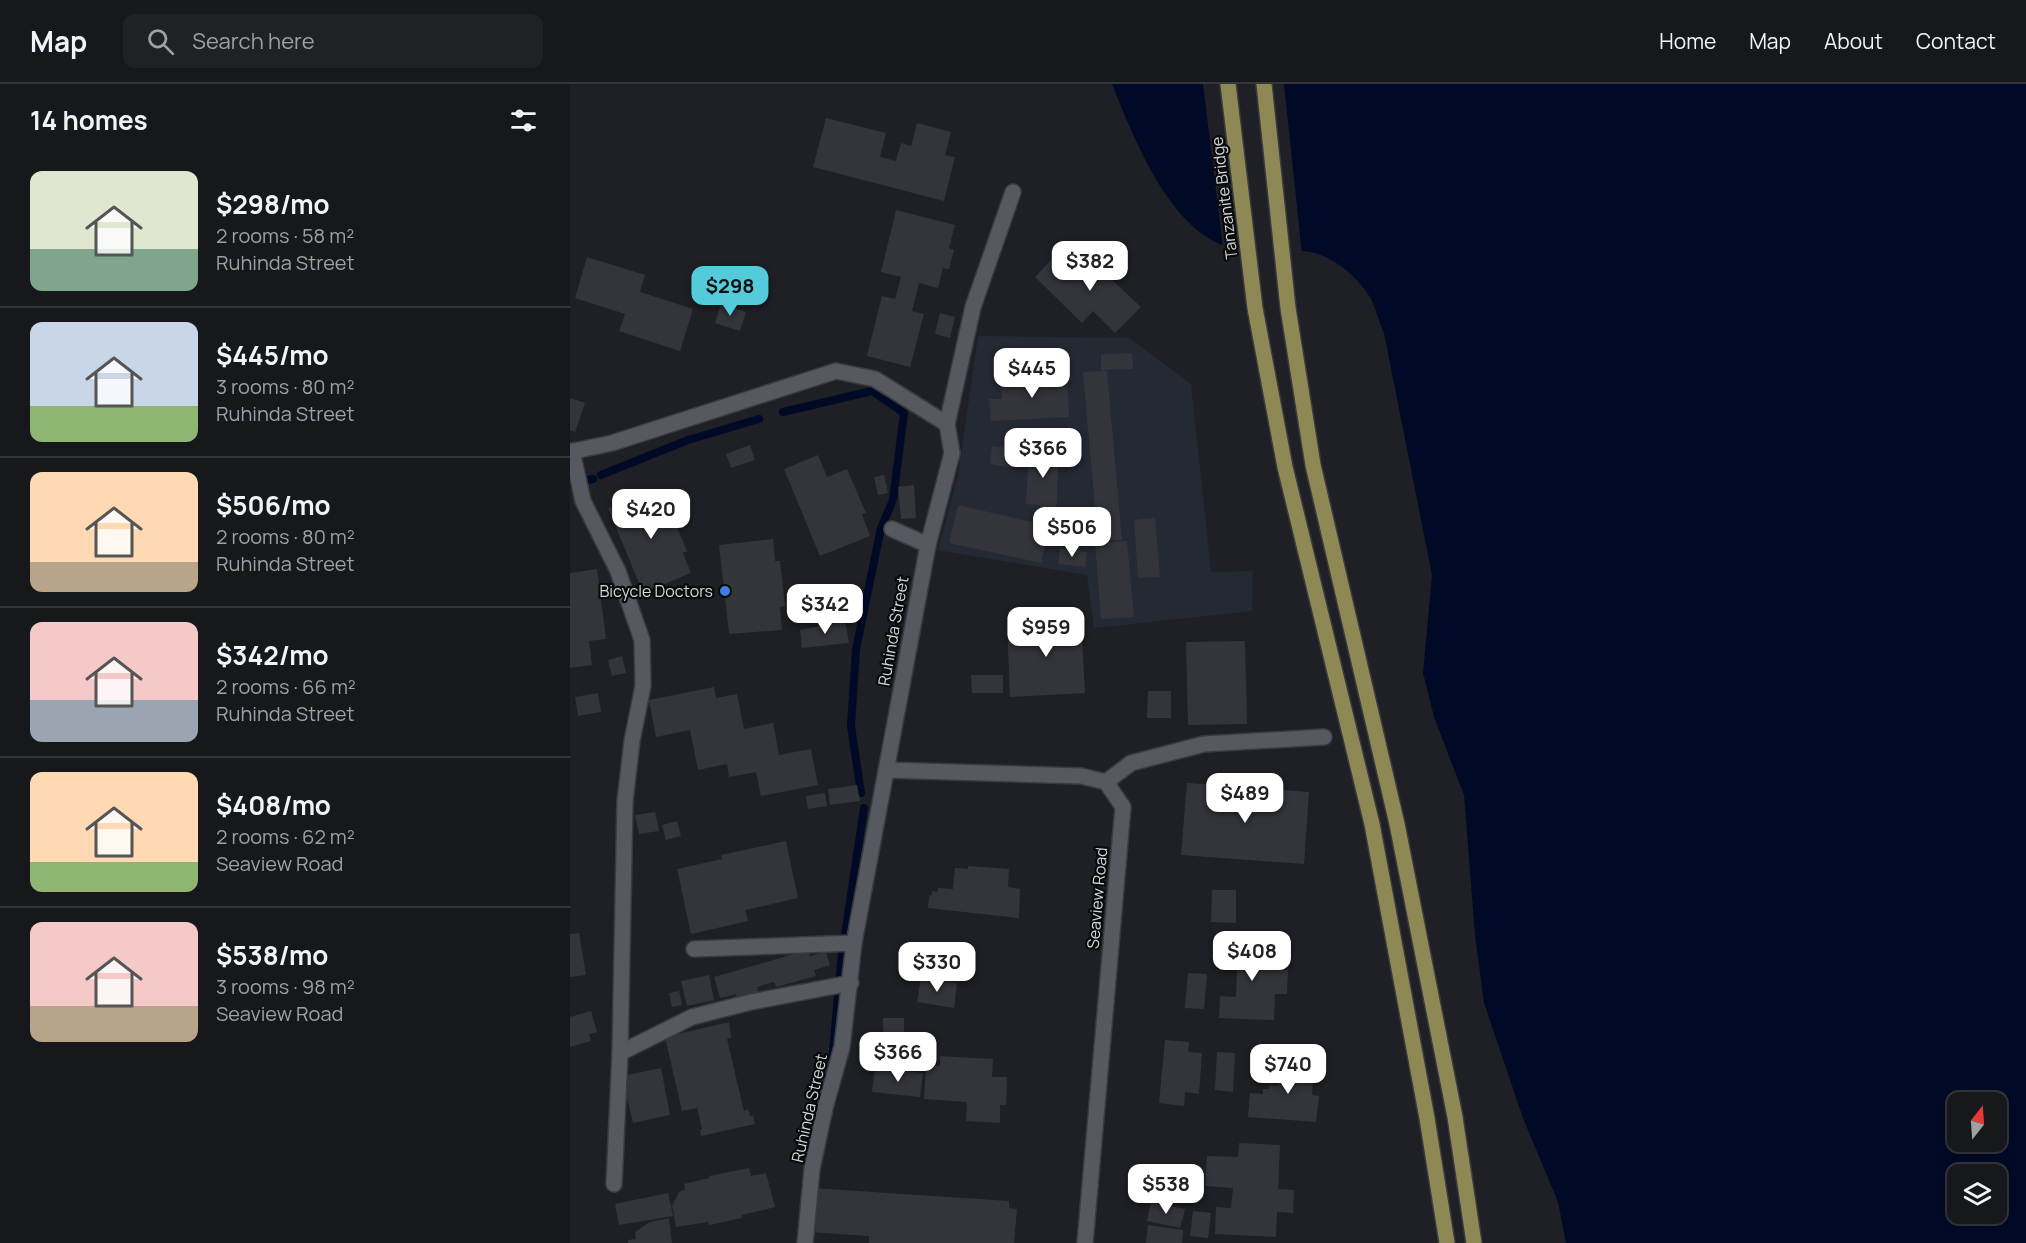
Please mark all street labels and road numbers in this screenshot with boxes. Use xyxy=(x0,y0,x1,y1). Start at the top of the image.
street label: Tanzanite Bridge xyxy=(1206,136,1242,260)
street label: Ruhinda Street xyxy=(873,575,913,687)
street label: Seaview Road xyxy=(1082,846,1112,950)
street label: Ruhinda Street xyxy=(786,1052,832,1164)

